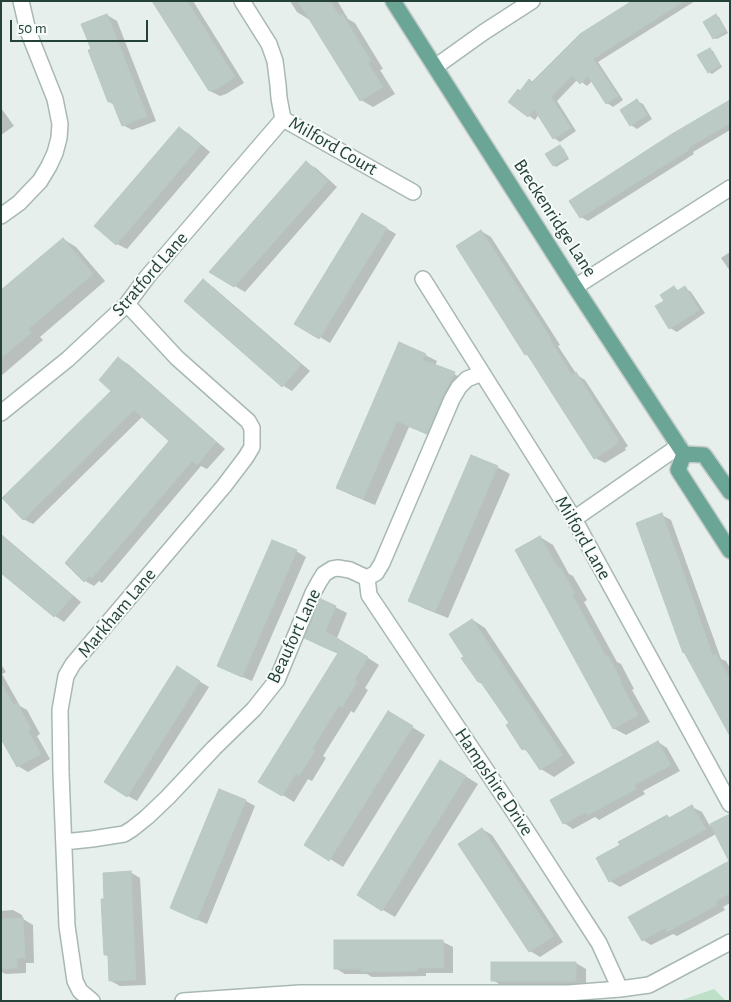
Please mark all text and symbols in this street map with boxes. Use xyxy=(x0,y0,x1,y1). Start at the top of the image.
scale bar xyxy=(12,10,150,42)
text: 50 m xyxy=(18,21,47,36)
street label: Milford Court xyxy=(285,112,381,180)
street label: Breckenridge Lane xyxy=(508,155,602,281)
street label: Stratford Lane xyxy=(107,227,193,321)
street label: Milford Lane xyxy=(550,492,616,584)
street label: Markham Lane xyxy=(73,564,161,662)
street label: Beaufort Lane xyxy=(262,585,326,687)
street label: Hampshire Drive xyxy=(450,724,538,840)

